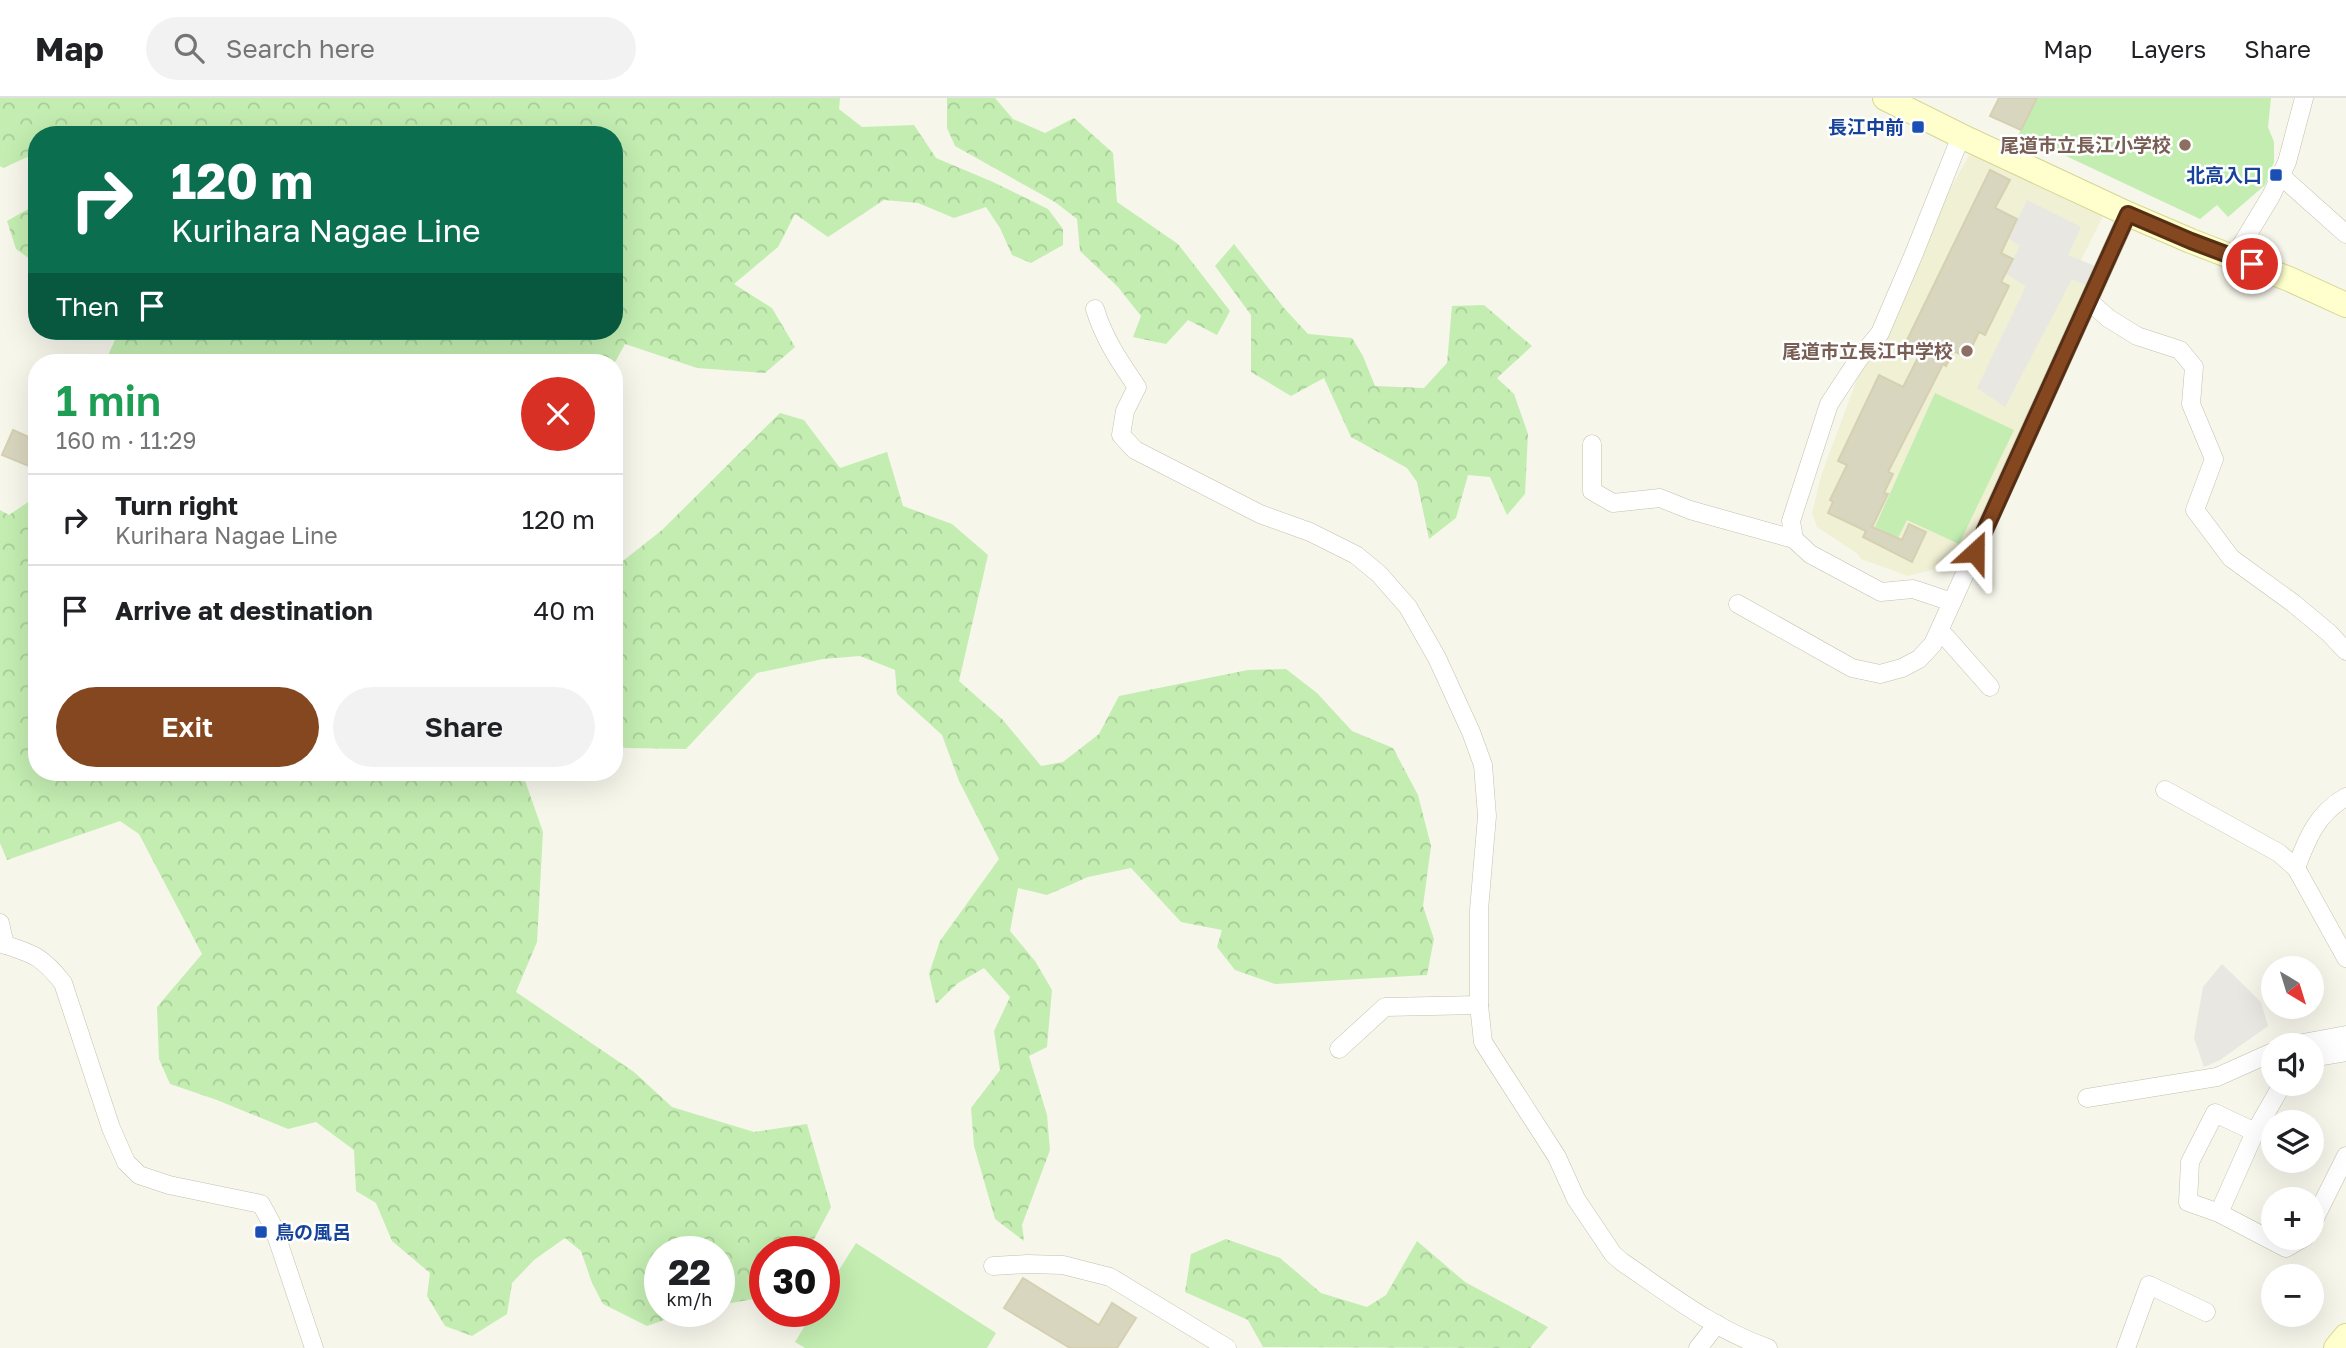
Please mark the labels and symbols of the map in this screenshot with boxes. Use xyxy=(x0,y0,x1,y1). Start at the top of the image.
place label: 長江中前 xyxy=(1828,115,1904,138)
marker: 長江中前 xyxy=(1910,119,1926,135)
place label: 尾道市立長江小学校 xyxy=(2000,133,2171,156)
marker: 尾道市立長江小学校 xyxy=(2177,137,2193,153)
place label: 北高入口 xyxy=(2186,163,2262,186)
marker: 北高入口 xyxy=(2268,167,2284,183)
pin xyxy=(2222,234,2282,294)
place label: 尾道市立長江中学校 xyxy=(1782,339,1953,362)
marker: 尾道市立長江中学校 xyxy=(1959,343,1975,359)
position arrow xyxy=(1938,515,2012,589)
north arrow xyxy=(2261,956,2324,1018)
place label: 鳥の風呂 xyxy=(275,1220,351,1243)
marker: 鳥の風呂 xyxy=(253,1224,269,1240)
speed limit sign: 30 xyxy=(749,1236,840,1327)

